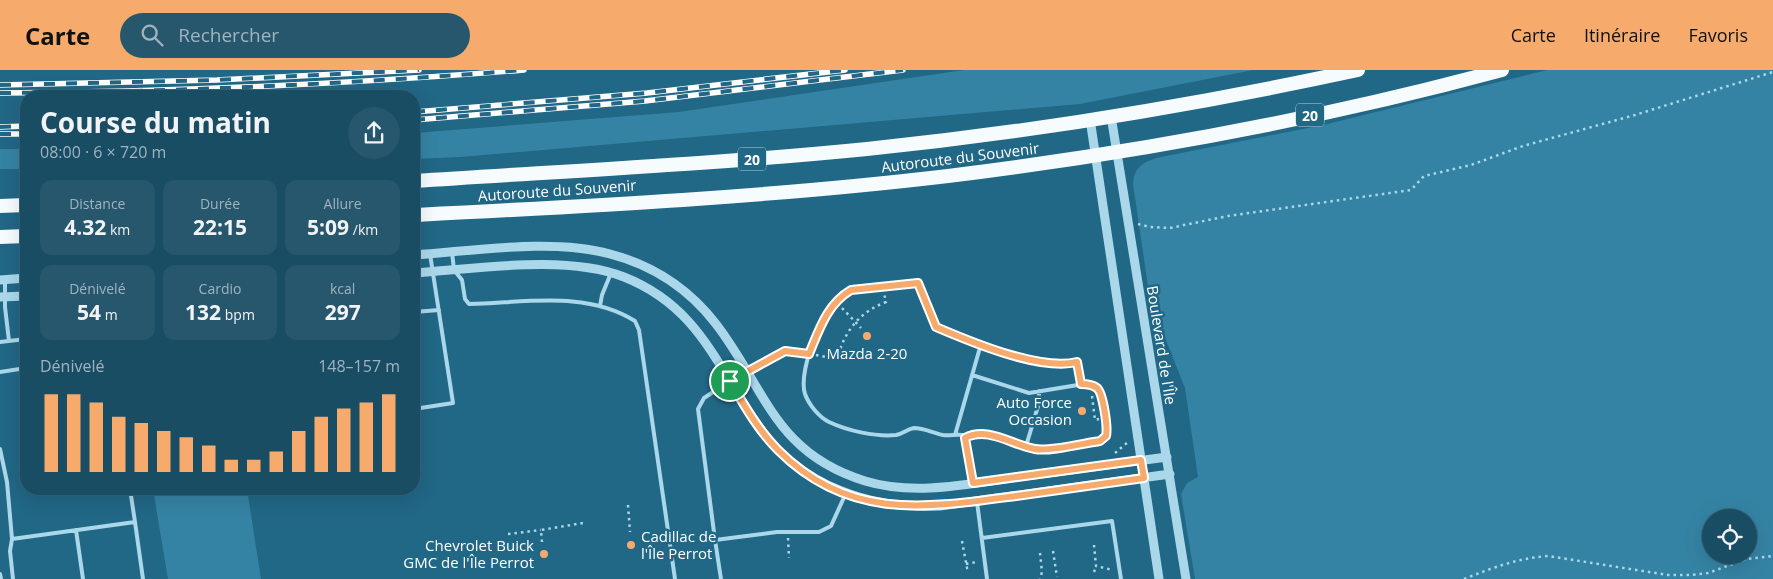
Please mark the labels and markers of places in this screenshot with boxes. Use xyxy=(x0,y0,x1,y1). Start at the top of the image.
marker: Mazda 2-20 xyxy=(861,330,873,342)
place label: Mazda 2-20 xyxy=(827,343,907,363)
pin xyxy=(709,360,751,402)
place label: Auto Force Occasion xyxy=(997,392,1072,429)
marker: Auto Force Occasion xyxy=(1076,405,1088,417)
place label: Cadillac de l'Île Perrot xyxy=(641,526,716,563)
place label: Chevrolet Buick GMC de l'Île Perrot xyxy=(403,535,534,572)
marker: Cadillac de l'Île Perrot xyxy=(625,539,637,551)
marker: Chevrolet Buick GMC de l'Île Perrot xyxy=(538,548,550,560)

